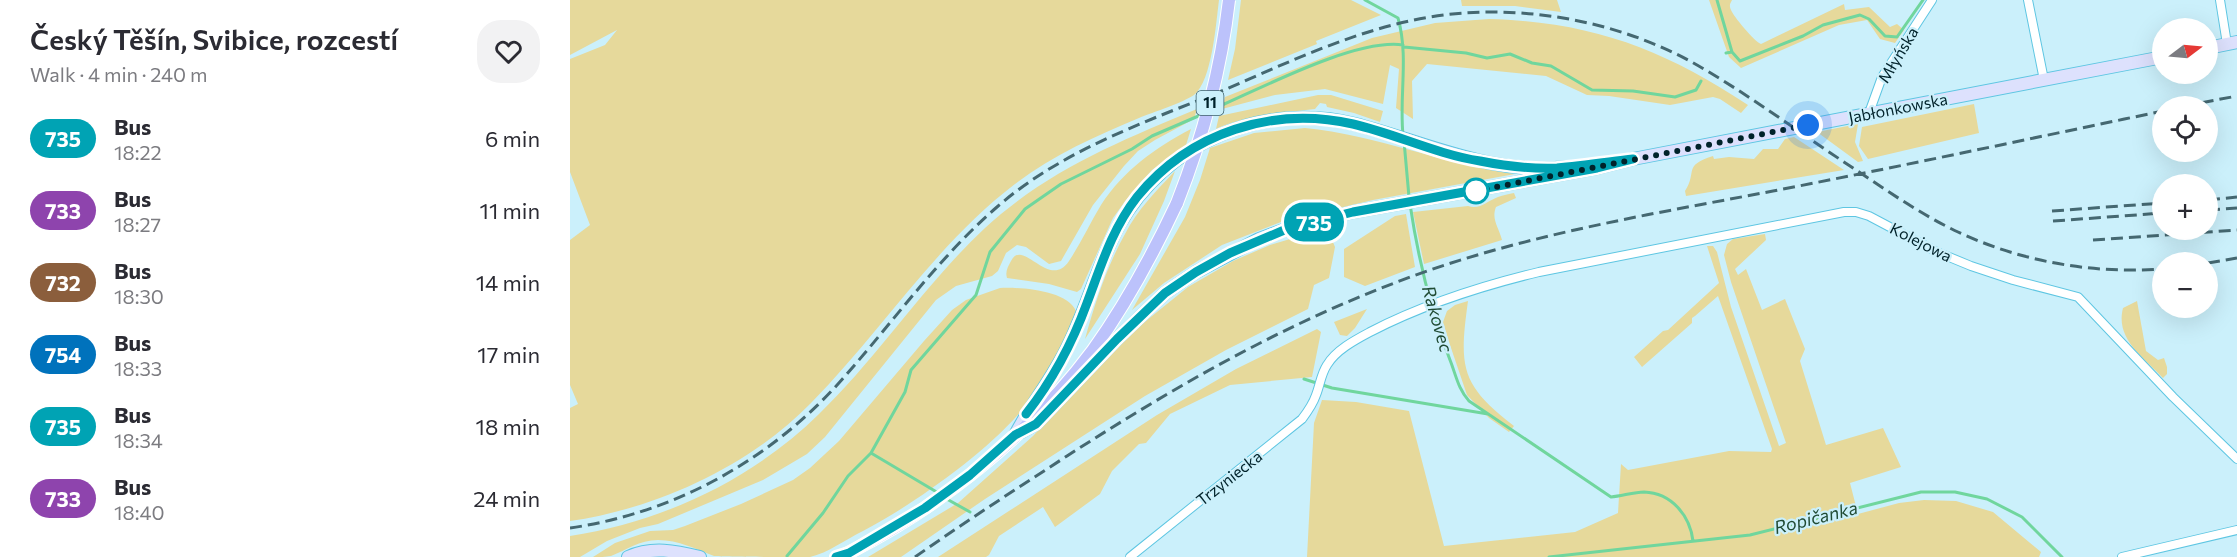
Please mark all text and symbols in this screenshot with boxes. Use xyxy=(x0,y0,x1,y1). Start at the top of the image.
north arrow xyxy=(2152,18,2218,84)
map controls xyxy=(2152,18,2218,318)
button: heart xyxy=(477,20,540,83)
text: Český Těšín, Svibice, rozcestí xyxy=(30,22,398,56)
street label: Młyńska xyxy=(1874,23,1922,86)
text: Walk · 4 min · 240 m xyxy=(30,62,207,86)
street label: Jabłonkowska xyxy=(1847,89,1949,126)
road number: 11 xyxy=(1196,91,1224,115)
button: locate xyxy=(2152,96,2218,162)
your location xyxy=(1793,110,1823,140)
text: Bus xyxy=(114,113,151,140)
text: 6 min xyxy=(485,125,540,152)
text: 735 xyxy=(45,126,81,151)
text: 18:22 xyxy=(114,140,162,164)
button: + xyxy=(2152,174,2218,240)
unlabelled marker xyxy=(1463,178,1489,204)
text: Bus xyxy=(114,185,151,212)
text: 11 min xyxy=(480,197,540,224)
text: 733 xyxy=(45,198,81,223)
line badge: 735 xyxy=(1280,202,1348,242)
text: 735 xyxy=(1296,210,1332,235)
text: 18:27 xyxy=(114,212,161,236)
street label: Kolejowa xyxy=(1887,218,1955,265)
button: − xyxy=(2152,252,2218,318)
text: Bus xyxy=(114,257,151,284)
text: 14 min xyxy=(476,269,540,296)
text: 732 xyxy=(45,270,81,295)
water label: Rakovec xyxy=(1418,283,1458,355)
text: 18:30 xyxy=(114,284,164,308)
text: Bus xyxy=(114,329,151,356)
text: 17 min xyxy=(477,341,540,368)
text: 754 xyxy=(45,342,81,367)
text: 18:33 xyxy=(114,356,162,380)
text: Bus xyxy=(114,401,151,428)
text: 18 min xyxy=(476,413,540,440)
text: 735 xyxy=(45,414,81,439)
text: 18:34 xyxy=(114,428,163,452)
street label: Trzyniecka xyxy=(1192,446,1265,509)
text: Bus xyxy=(114,473,151,500)
text: 24 min xyxy=(473,485,540,512)
text: 733 xyxy=(45,486,81,511)
water label: Ropičanka xyxy=(1772,496,1860,538)
text: 18:40 xyxy=(114,500,164,524)

